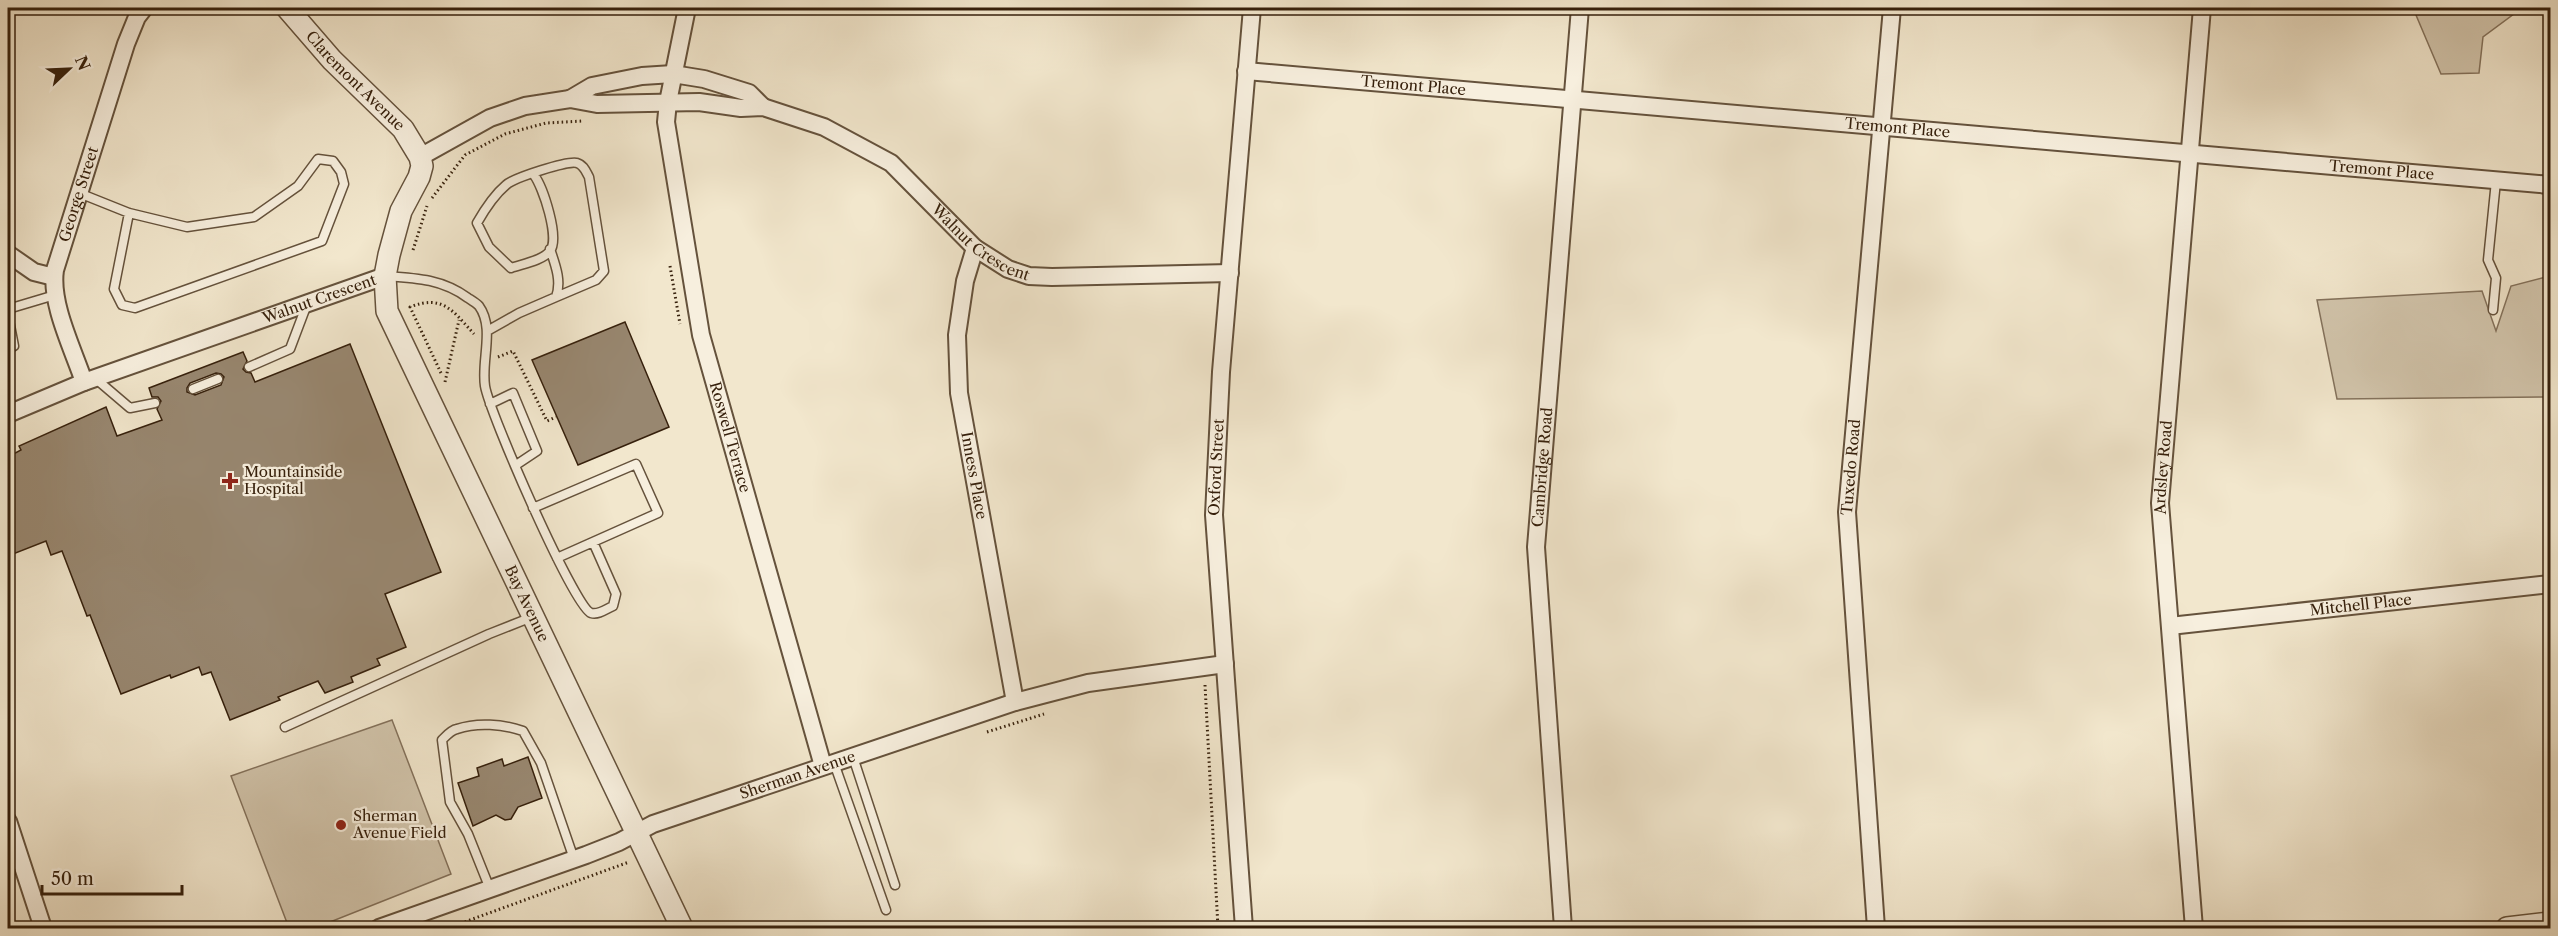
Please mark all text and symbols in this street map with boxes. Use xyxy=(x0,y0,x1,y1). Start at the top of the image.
street label: Claremont Avenue xyxy=(302,27,409,135)
north arrow xyxy=(39,39,99,99)
text: N xyxy=(71,53,95,74)
street label: Tremont Place xyxy=(1360,71,1467,99)
street label: Tremont Place xyxy=(1844,113,1951,142)
street label: George Street xyxy=(54,144,102,244)
street label: Tremont Place xyxy=(2328,156,2435,184)
street label: Walnut Crescent xyxy=(927,199,1033,285)
street label: Walnut Crescent xyxy=(259,270,379,328)
street label: Roswell Terrace xyxy=(706,379,755,495)
street label: Cambridge Road xyxy=(1528,407,1556,528)
street label: Oxford Street xyxy=(1204,417,1228,516)
street label: Tuxedo Road xyxy=(1837,418,1864,516)
street label: Ardsley Road xyxy=(2150,420,2176,516)
street label: Inness Place xyxy=(957,430,992,521)
place label: Mountainside Hospital xyxy=(244,462,342,498)
marker: Mountainside Hospital xyxy=(221,472,239,490)
street label: Bay Avenue xyxy=(501,562,554,645)
street label: Mitchell Place xyxy=(2309,589,2413,619)
street label: Sherman Avenue xyxy=(737,746,858,803)
place label: Sherman Avenue Field xyxy=(352,806,447,842)
marker: Sherman Avenue Field xyxy=(334,818,348,832)
scale bar xyxy=(42,858,182,896)
text: 50 m xyxy=(51,868,94,890)

